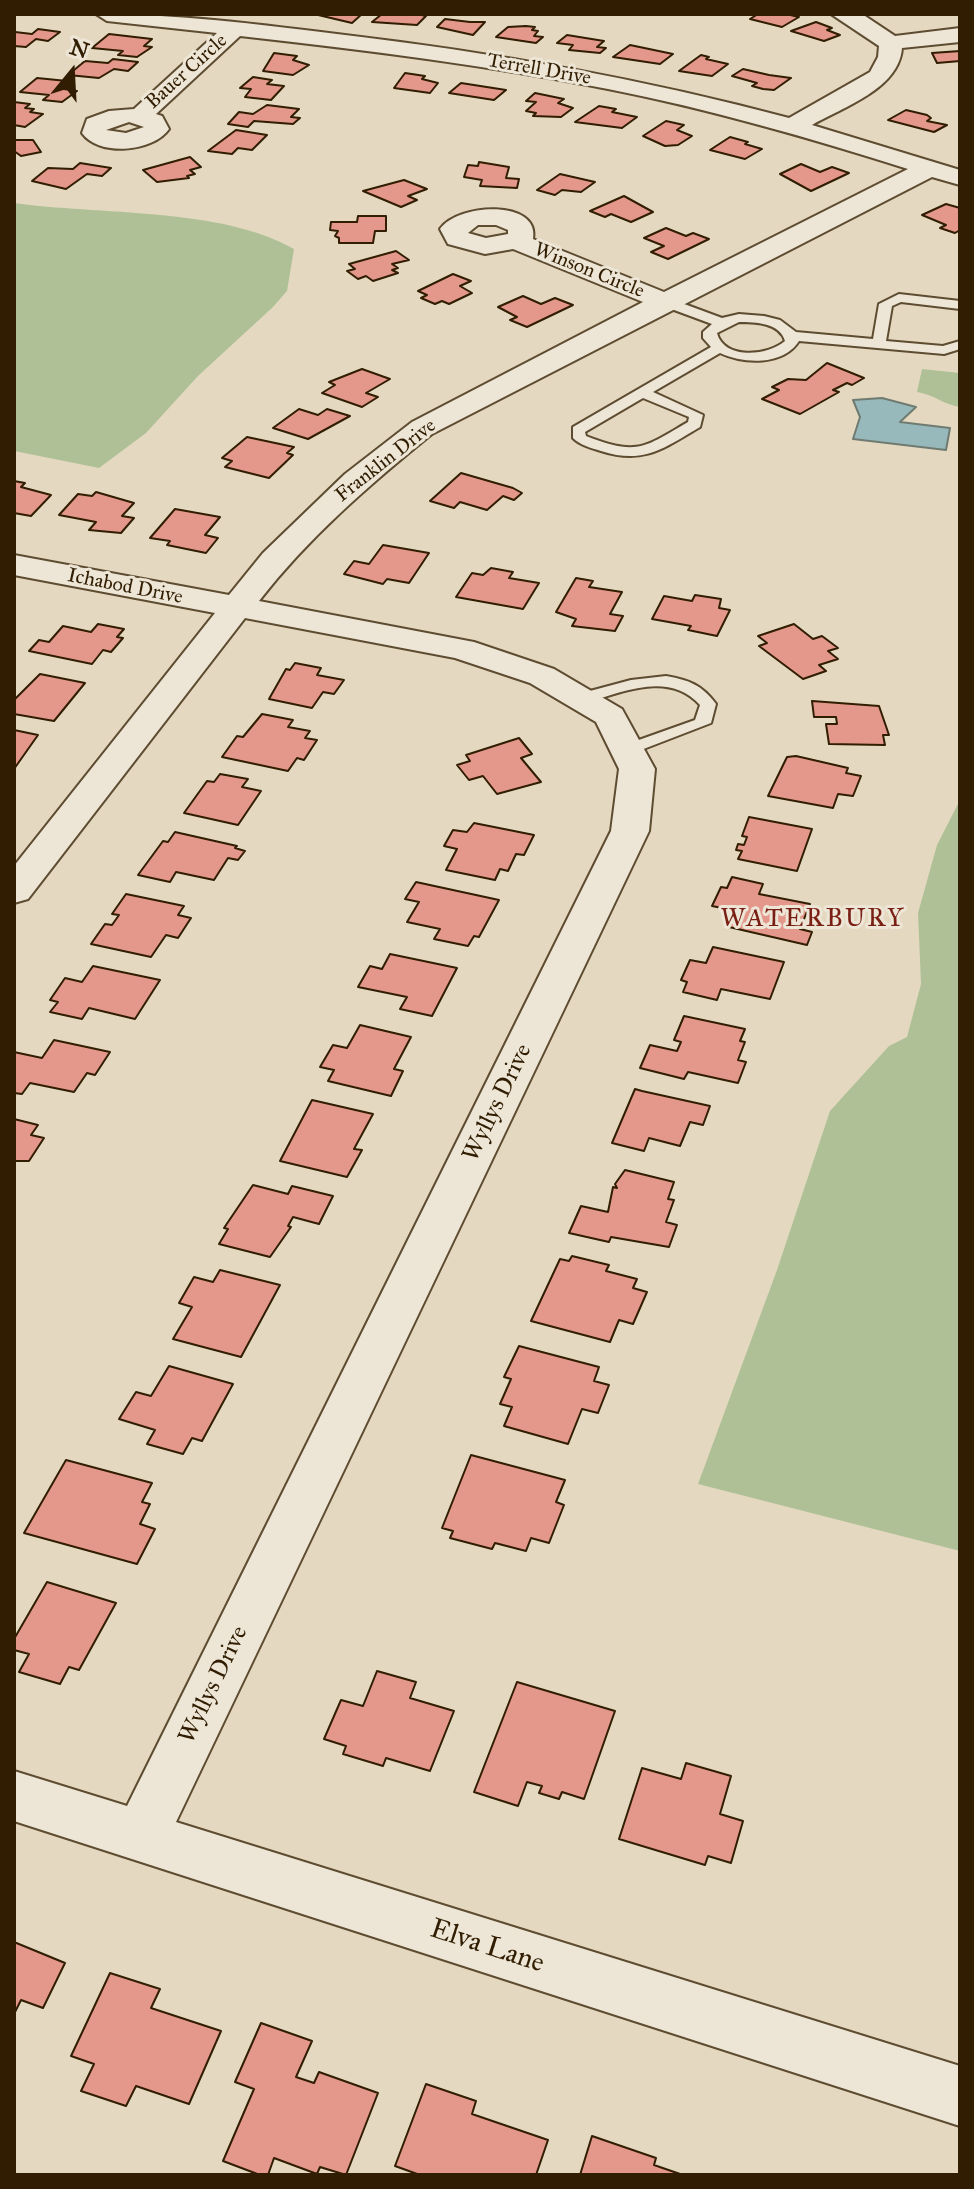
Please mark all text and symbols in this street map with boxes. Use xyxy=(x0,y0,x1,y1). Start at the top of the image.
street label: Bauer Circle xyxy=(141,29,233,115)
north arrow xyxy=(32,32,112,112)
text: N xyxy=(67,33,93,64)
street label: Terrell Drive xyxy=(485,49,593,91)
street label: Winson Circle xyxy=(530,238,648,304)
street label: Franklin Drive xyxy=(331,414,441,508)
street label: Ichabod Drive xyxy=(65,564,185,610)
district label: WATERBURY xyxy=(721,904,905,936)
street label: Wyllys Drive xyxy=(457,1040,539,1166)
street label: Wyllys Drive xyxy=(173,1622,255,1748)
street label: Elva Lane xyxy=(426,1913,548,1981)

